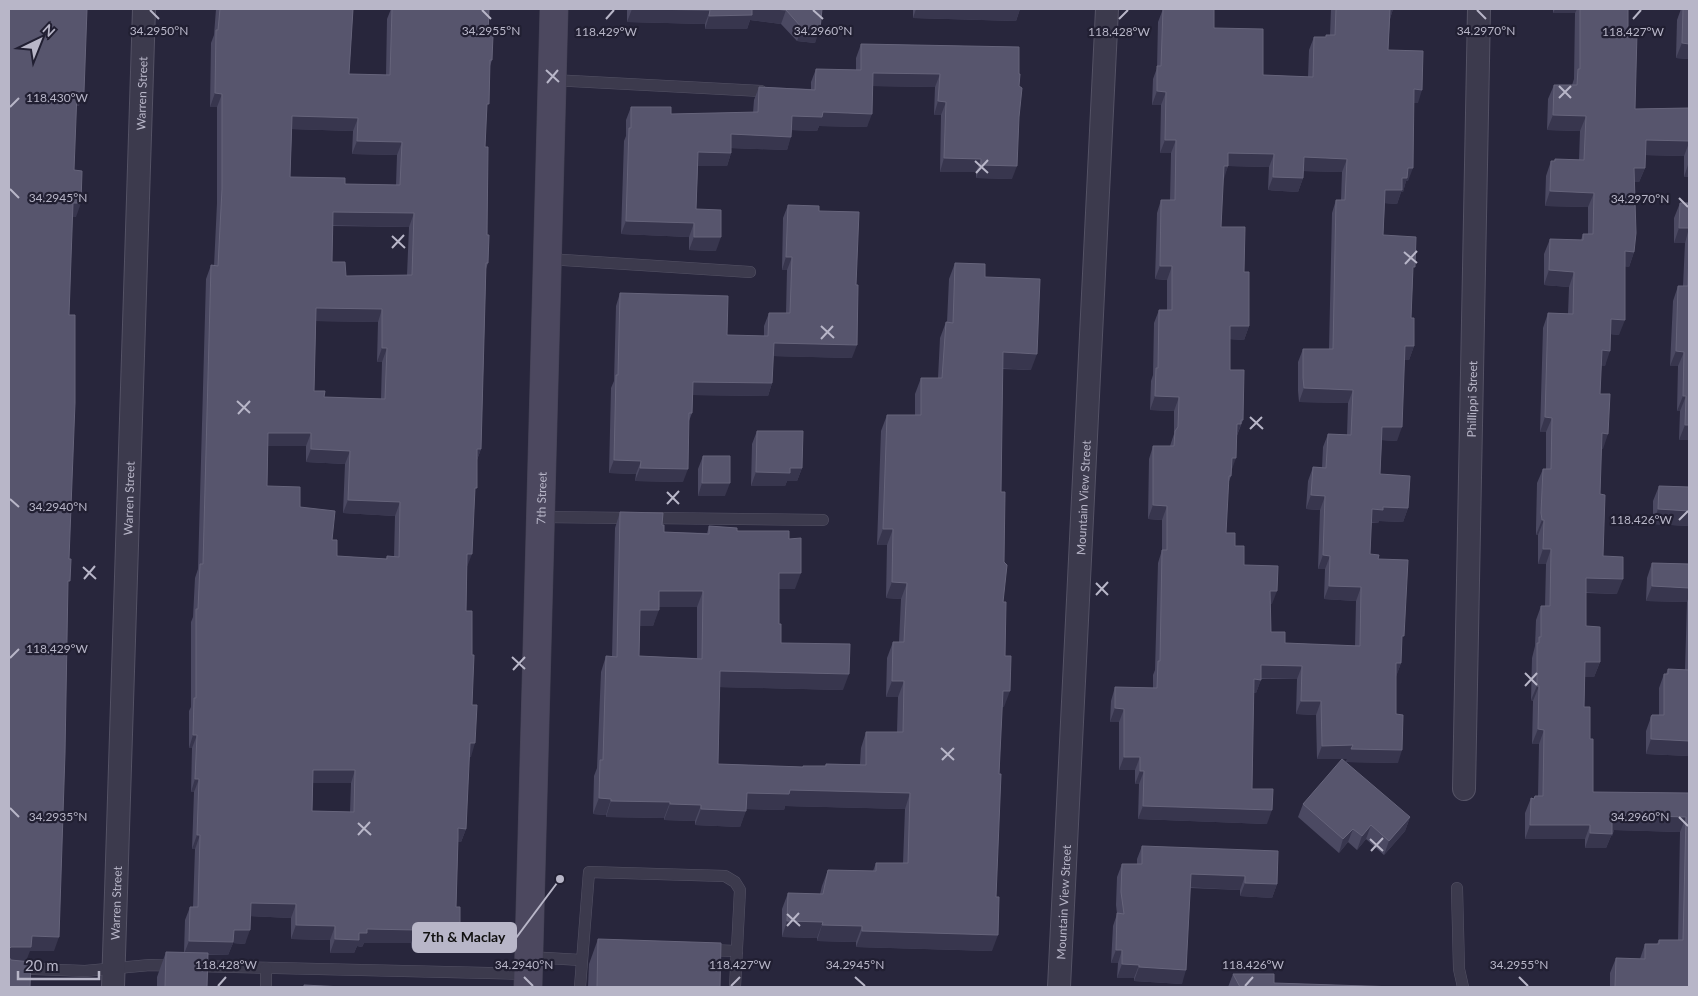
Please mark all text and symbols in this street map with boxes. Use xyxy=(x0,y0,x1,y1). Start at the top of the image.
north arrow xyxy=(15,15,65,65)
text: N xyxy=(39,20,59,40)
text: 34.2950°N xyxy=(130,23,188,38)
text: 34.2955°N xyxy=(462,23,520,38)
text: 34.2960°N xyxy=(794,23,852,38)
text: 34.2970°N xyxy=(1457,23,1515,38)
text: 118.429°W xyxy=(575,24,638,39)
text: 118.428°W xyxy=(1088,24,1151,39)
text: 118.427°W xyxy=(1602,24,1665,39)
street label: Warren Street xyxy=(133,56,150,131)
text: 118.430°W xyxy=(26,90,89,105)
text: 34.2945°N xyxy=(29,190,87,205)
text: 34.2970°N xyxy=(1611,191,1669,206)
street label: Phillippi Street xyxy=(1463,360,1480,437)
street label: Mountain View Street xyxy=(1073,439,1093,555)
street label: Warren Street xyxy=(120,460,137,535)
street label: 7th Street xyxy=(533,471,549,525)
text: 34.2940°N xyxy=(29,499,87,514)
text: 118.426°W xyxy=(1610,512,1673,527)
text: 118.429°W xyxy=(26,641,89,656)
text: 34.2935°N xyxy=(29,809,87,824)
text: 34.2960°N xyxy=(1611,809,1669,824)
street label: Mountain View Street xyxy=(1053,844,1074,960)
street label: Warren Street xyxy=(107,865,124,940)
callout: 7th & Maclay xyxy=(413,923,516,952)
text: 7th & Maclay xyxy=(423,928,506,945)
scale bar xyxy=(18,948,99,980)
text: 20 m xyxy=(25,956,59,974)
text: 118.428°W xyxy=(195,957,258,972)
text: 34.2940°N xyxy=(495,957,553,972)
text: 118.427°W xyxy=(709,957,772,972)
text: 34.2945°N xyxy=(826,957,884,972)
text: 118.426°W xyxy=(1222,957,1285,972)
text: 34.2955°N xyxy=(1490,957,1548,972)

